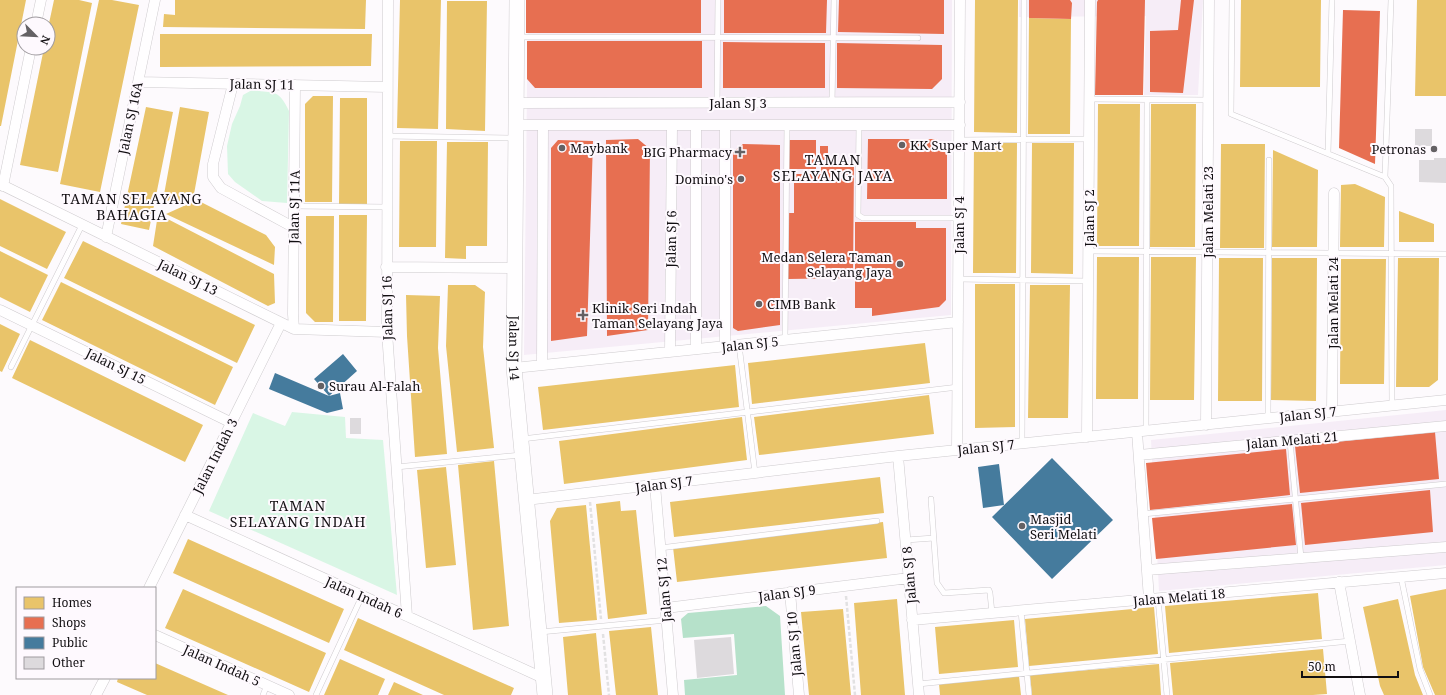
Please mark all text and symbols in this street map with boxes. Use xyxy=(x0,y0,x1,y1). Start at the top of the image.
north arrow xyxy=(16,16,56,56)
text: N xyxy=(37,33,54,48)
street label: Jalan SJ 11 xyxy=(228,74,295,94)
street label: Jalan SJ 16A xyxy=(113,79,147,157)
street label: Jalan SJ 3 xyxy=(708,94,767,112)
place label: KK Super Mart xyxy=(910,136,1002,154)
place label: Maybank xyxy=(570,139,628,157)
marker: KK Super Mart xyxy=(897,140,907,150)
place label: Petronas xyxy=(1371,140,1426,158)
marker: Maybank xyxy=(557,143,567,153)
place label: BIG Pharmacy xyxy=(643,143,733,161)
marker: Petronas xyxy=(1429,144,1439,154)
marker: BIG Pharmacy xyxy=(735,147,745,157)
district label: TAMAN SELAYANG JAYA xyxy=(773,150,893,185)
street label: Jalan Melati 23 xyxy=(1199,166,1217,259)
street label: Jalan SJ 11A xyxy=(284,169,304,245)
place label: Domino's xyxy=(675,170,733,188)
marker: Domino's xyxy=(736,174,746,184)
district label: TAMAN SELAYANG BAHAGIA xyxy=(61,189,203,224)
street label: Jalan SJ 2 xyxy=(1080,189,1098,248)
street label: Jalan SJ 4 xyxy=(950,196,968,255)
street label: Jalan SJ 6 xyxy=(661,210,680,269)
place label: Medan Selera Taman Selayang Jaya xyxy=(761,248,893,281)
street label: Jalan SJ 13 xyxy=(154,254,221,299)
street label: Jalan Melati 24 xyxy=(1324,256,1342,350)
marker: Medan Selera Taman Selayang Jaya xyxy=(895,259,905,269)
street label: Jalan SJ 16 xyxy=(377,275,397,342)
place label: CIMB Bank xyxy=(767,295,836,313)
place label: Klinik Seri Indah Taman Selayang Jaya xyxy=(592,299,723,332)
marker: CIMB Bank xyxy=(754,299,764,309)
marker: Klinik Seri Indah Taman Selayang Jaya xyxy=(577,309,589,321)
street label: Jalan SJ 14 xyxy=(505,315,524,382)
street label: Jalan SJ 5 xyxy=(720,332,780,356)
street label: Jalan SJ 15 xyxy=(82,343,149,388)
place label: Surau Al-Falah xyxy=(329,377,420,395)
marker: Surau Al-Falah xyxy=(316,381,326,391)
street label: Jalan SJ 7 xyxy=(1278,402,1338,426)
street label: Jalan Indah 3 xyxy=(188,415,242,498)
street label: Jalan Melati 21 xyxy=(1244,427,1339,453)
street label: Jalan SJ 7 xyxy=(956,435,1016,459)
street label: Jalan SJ 7 xyxy=(633,472,694,497)
district label: TAMAN SELAYANG INDAH xyxy=(230,496,366,531)
place label: Masjid Seri Melati xyxy=(1030,510,1097,543)
marker: Masjid Seri Melati xyxy=(1017,521,1027,531)
street label: Jalan SJ 8 xyxy=(898,546,921,605)
street label: Jalan SJ 12 xyxy=(652,557,676,624)
street label: Jalan Indah 6 xyxy=(322,572,405,622)
street label: Jalan SJ 9 xyxy=(756,581,817,606)
street label: Jalan Melati 18 xyxy=(1131,584,1226,610)
legend xyxy=(16,587,156,679)
text: Homes xyxy=(52,594,92,611)
street label: Jalan SJ 10 xyxy=(782,611,806,678)
text: Shops xyxy=(52,614,86,631)
text: Public xyxy=(52,634,88,651)
street label: Jalan Indah 5 xyxy=(180,640,263,690)
scale bar xyxy=(1302,653,1398,679)
text: Other xyxy=(52,654,85,671)
text: 50 m xyxy=(1308,658,1336,675)

